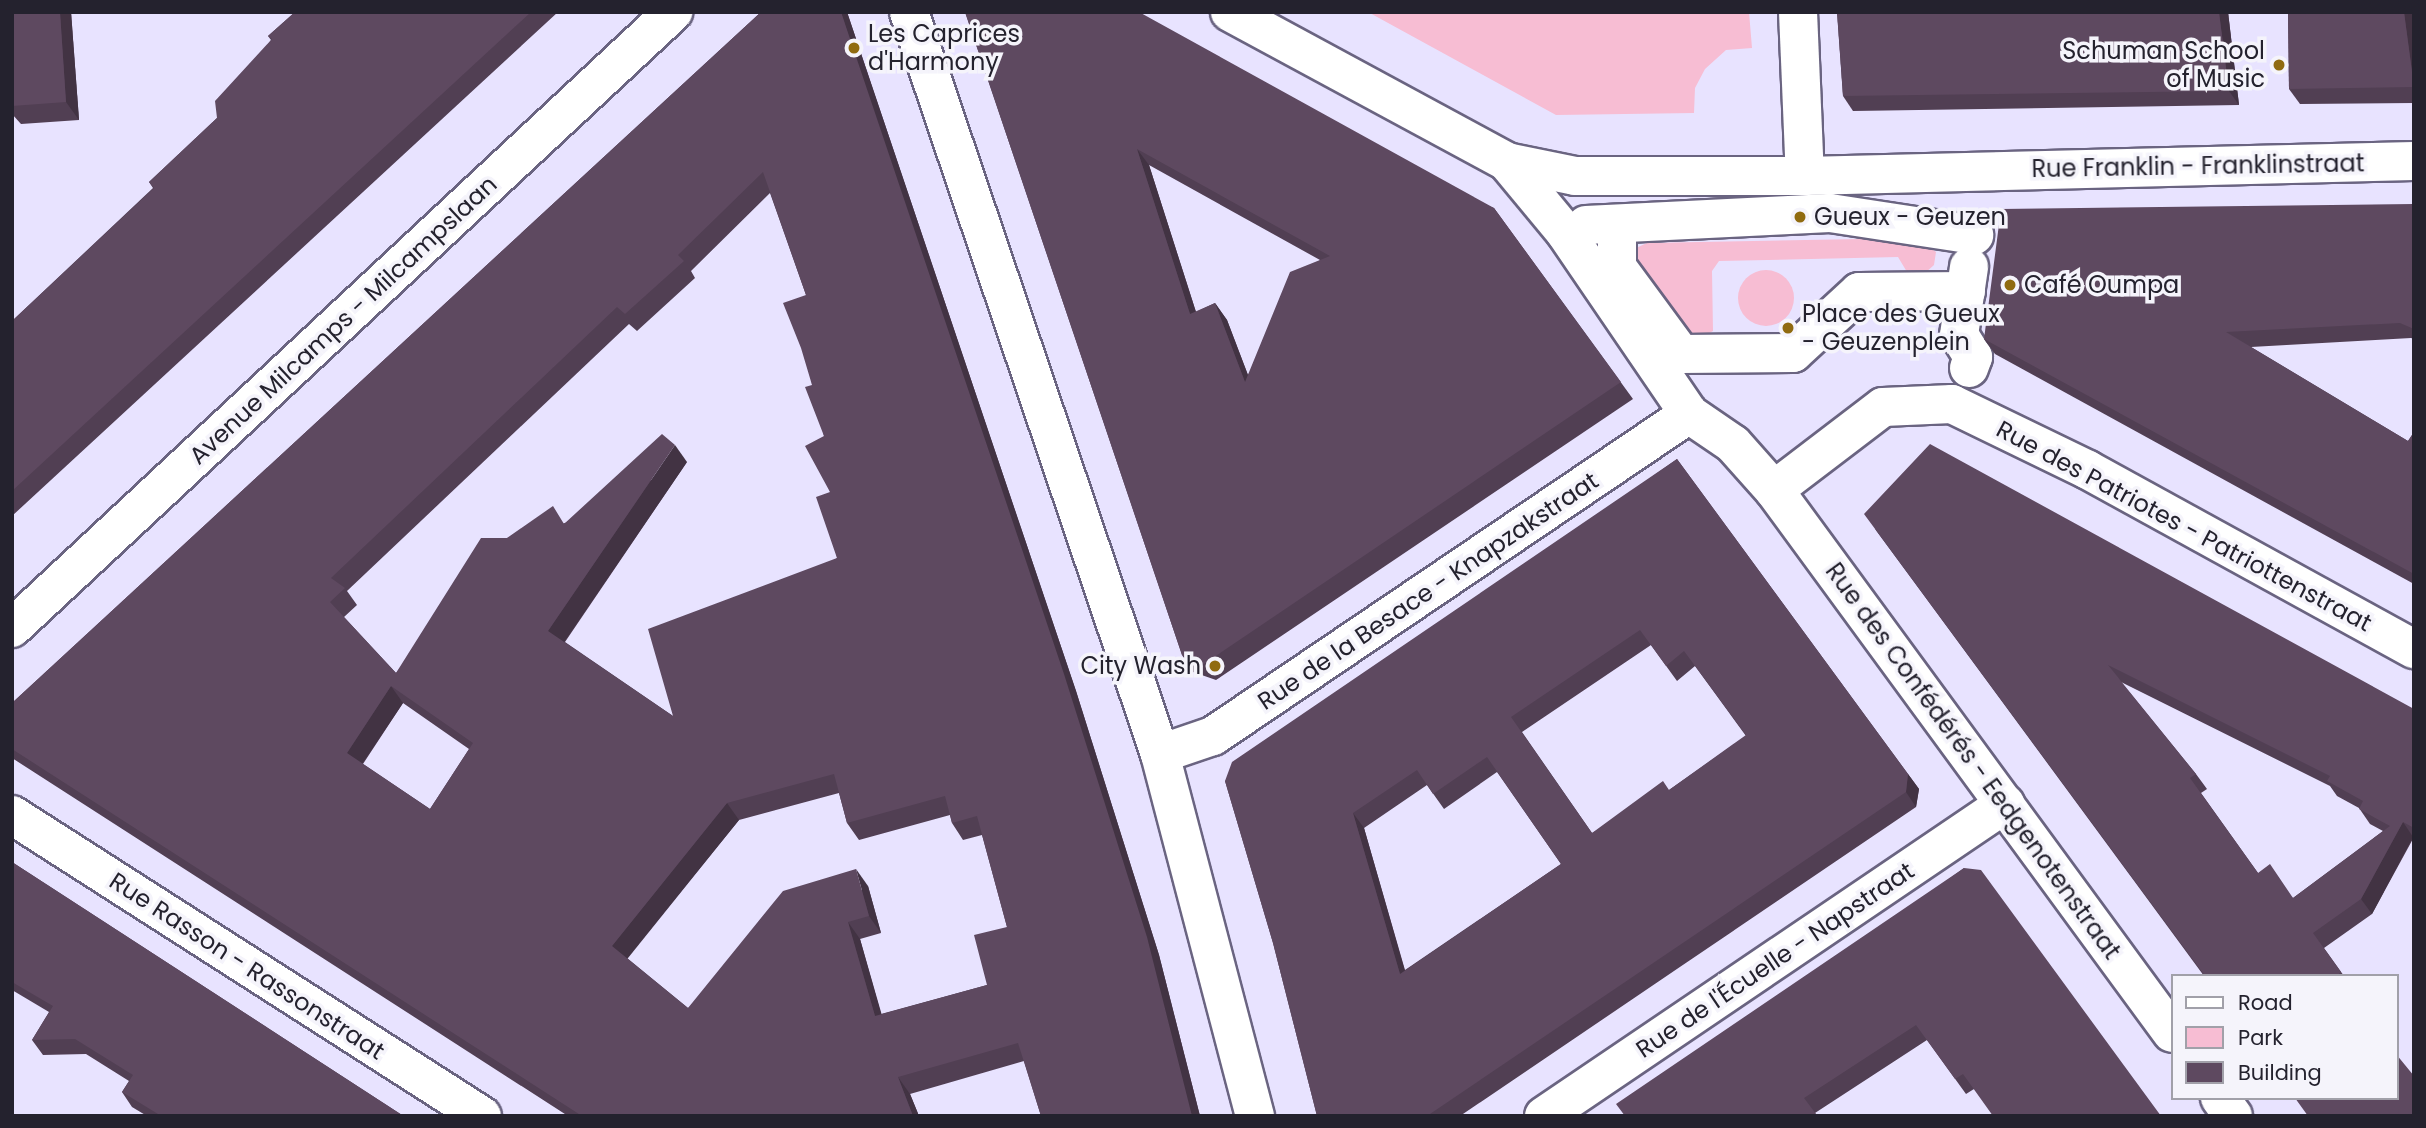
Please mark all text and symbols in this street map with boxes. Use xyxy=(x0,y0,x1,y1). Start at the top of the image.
place label: Les Caprices d'Harmony xyxy=(868,20,1020,76)
place label: Schuman School of Music xyxy=(2062,37,2265,93)
marker: Les Caprices d'Harmony xyxy=(846,40,862,56)
marker: Schuman School of Music xyxy=(2271,57,2287,73)
street label: Rue Franklin - Franklinstraat xyxy=(2031,149,2365,183)
street label: Avenue Milcamps - Milcampslaan xyxy=(183,170,503,470)
place label: Gueux - Geuzen xyxy=(1814,203,2006,231)
marker: Gueux - Geuzen xyxy=(1792,209,1808,225)
place label: Café Oumpa xyxy=(2024,271,2179,299)
marker: Café Oumpa xyxy=(2002,277,2018,293)
place label: Place des Gueux - Geuzenplein xyxy=(1802,300,2000,356)
marker: Place des Gueux - Geuzenplein xyxy=(1780,320,1796,336)
street label: Rue des Patriotes - Patriottenstraat xyxy=(1992,415,2376,637)
street label: Rue de la Besace - Knapzakstraat xyxy=(1252,466,1604,716)
street label: Rue des Confédérés - Eedgenotenstraat xyxy=(1820,557,2126,965)
place label: City Wash xyxy=(1080,652,1201,680)
marker: City Wash xyxy=(1207,658,1223,674)
street label: Rue de l'Écuelle - Napstraat xyxy=(1631,856,1919,1064)
street label: Rue Rasson - Rassonstraat xyxy=(104,866,390,1066)
legend xyxy=(2170,974,2398,1100)
text: Road xyxy=(2238,988,2293,1017)
text: Park xyxy=(2238,1023,2283,1052)
text: Building xyxy=(2238,1058,2322,1087)

